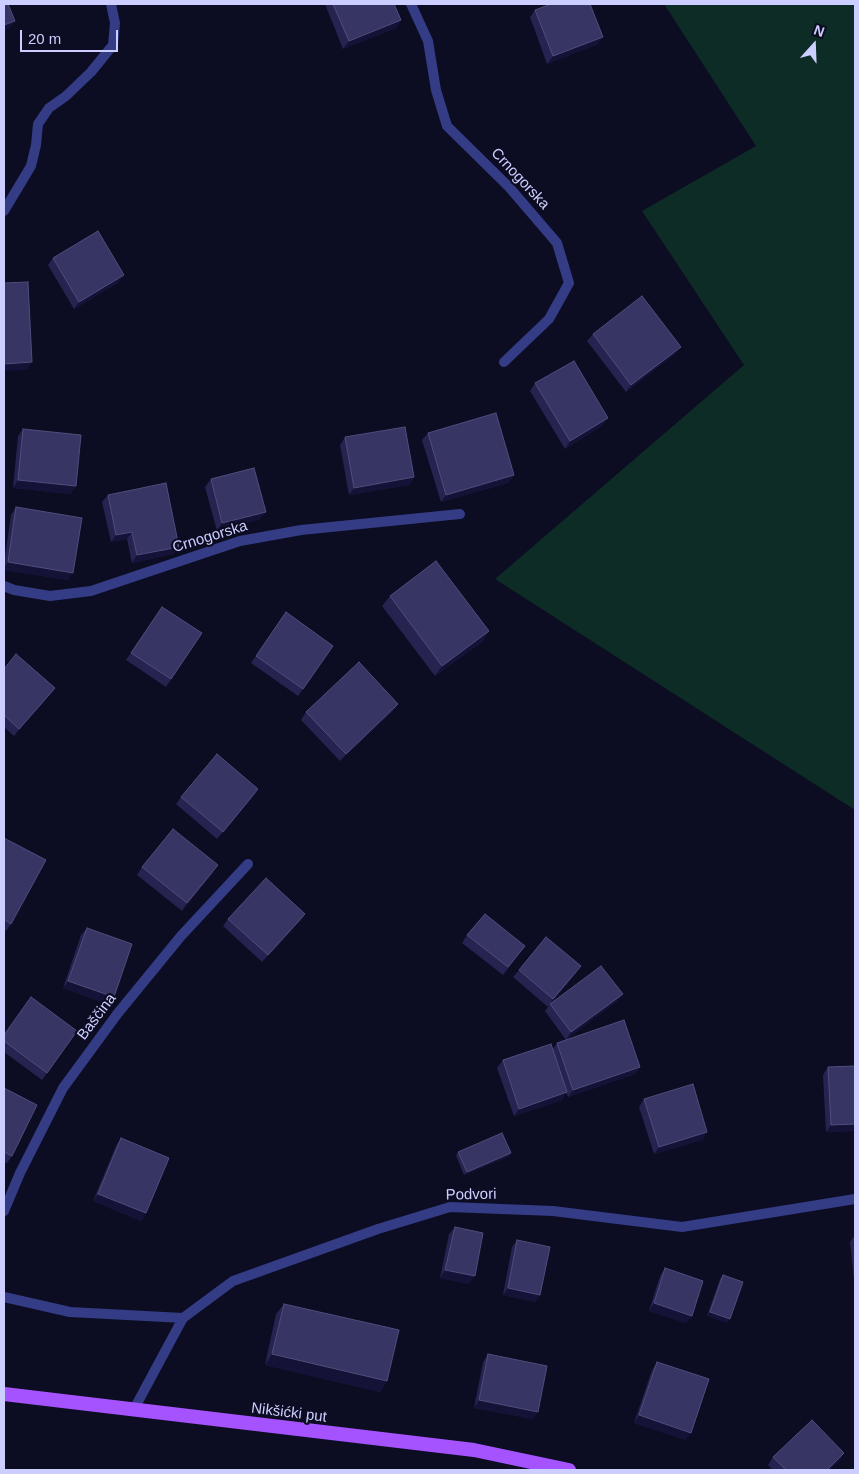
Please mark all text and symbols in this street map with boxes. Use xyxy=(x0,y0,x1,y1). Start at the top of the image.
scale bar xyxy=(22,20,120,52)
north arrow xyxy=(789,20,839,70)
text: N xyxy=(812,22,827,40)
text: 20 m xyxy=(28,30,61,47)
street label: Crnogorska xyxy=(487,145,553,213)
street label: Crnogorska xyxy=(170,517,250,557)
street label: Baščina xyxy=(74,990,120,1044)
street label: Podvori xyxy=(445,1186,497,1204)
street label: Nikšićki put xyxy=(250,1399,328,1427)

